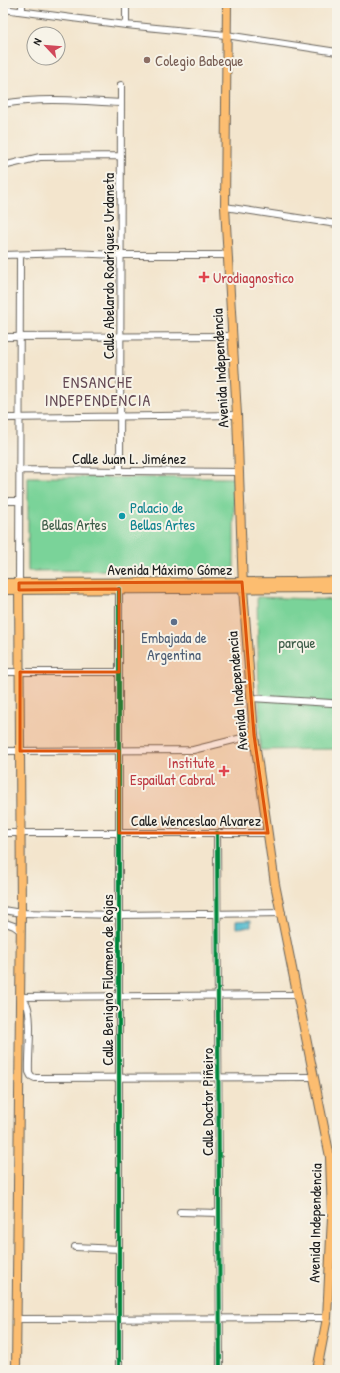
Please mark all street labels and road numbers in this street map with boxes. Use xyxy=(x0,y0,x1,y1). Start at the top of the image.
street label: Calle Abelardo Rodríguez Urdaneta xyxy=(98,173,119,359)
street label: Avenida Independencia xyxy=(206,308,234,428)
street label: Calle Juan L. Jiménez xyxy=(72,448,187,469)
street label: Avenida Máximo Gómez xyxy=(107,559,233,580)
street label: Avenida Independencia xyxy=(221,630,253,751)
street label: Calle Wenceslao Alvarez xyxy=(131,810,262,831)
street label: Calle Benigno Filomeno de Rojas xyxy=(97,894,118,1066)
street label: Calle Doctor Piñeiro xyxy=(197,1048,218,1156)
street label: Avenida Independencia xyxy=(303,1163,327,1283)

